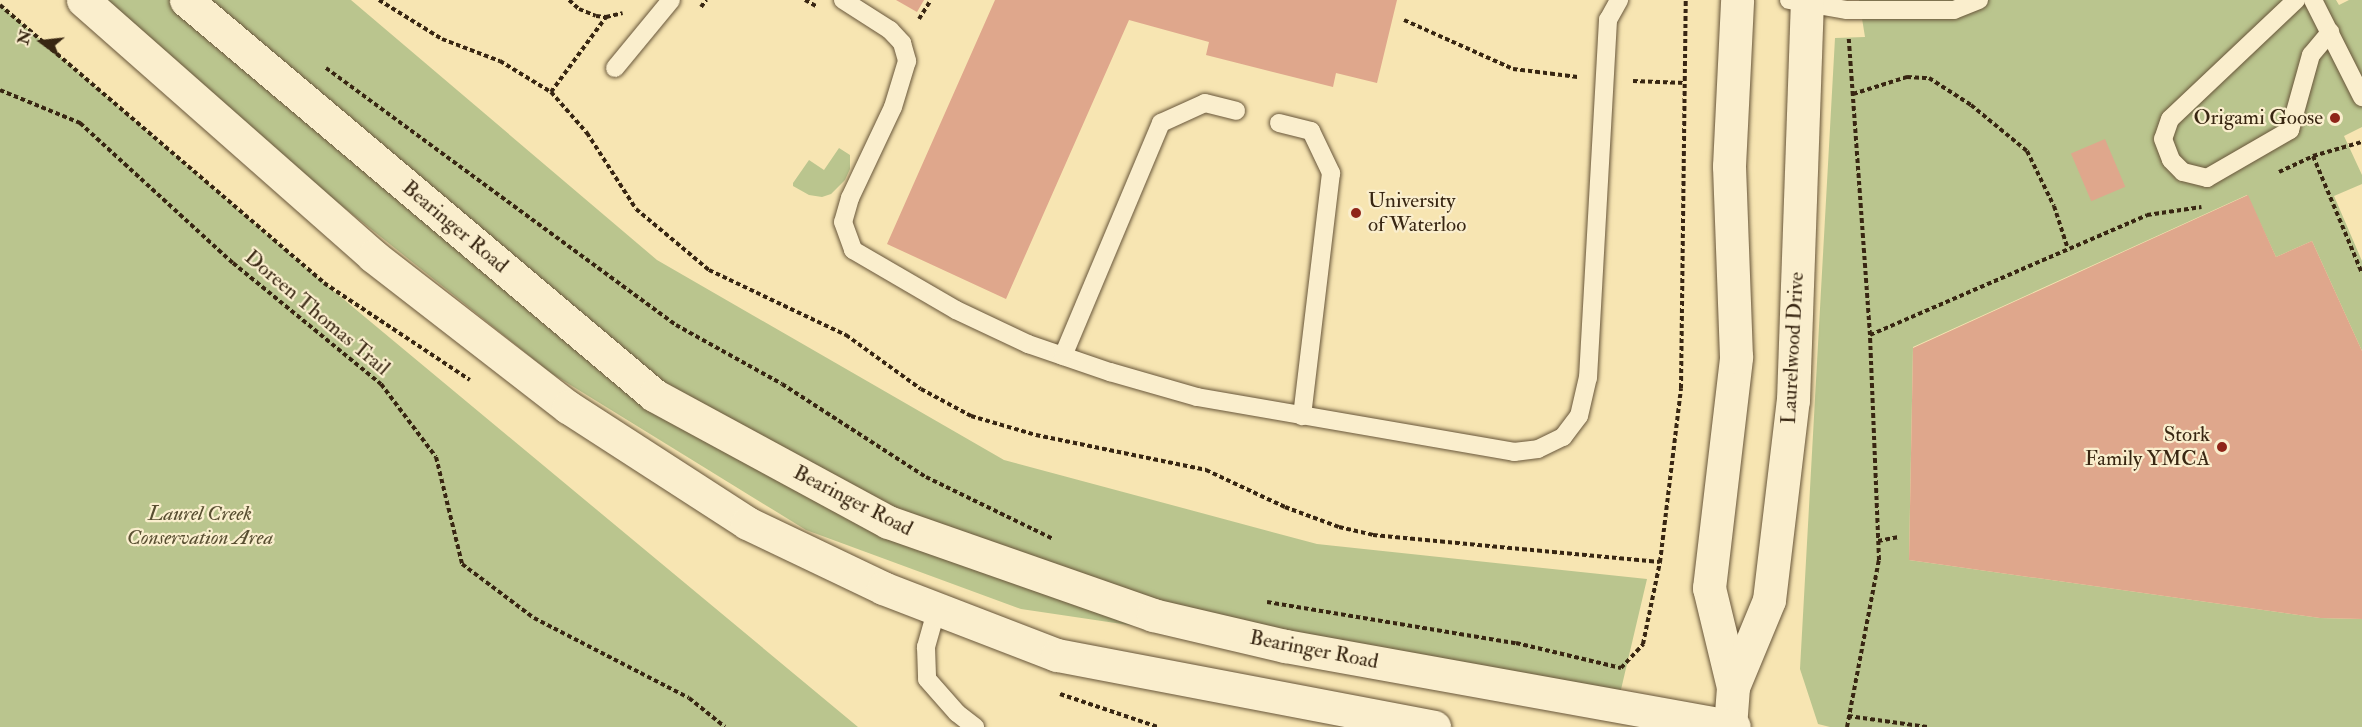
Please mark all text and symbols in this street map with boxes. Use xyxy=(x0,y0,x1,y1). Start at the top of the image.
north arrow xyxy=(12,12,72,72)
text: N xyxy=(13,28,36,47)
place label: Origami Goose xyxy=(2193,105,2323,131)
marker: Origami Goose xyxy=(2328,111,2342,125)
street label: Bearinger Road xyxy=(397,175,513,279)
place label: University of Waterloo xyxy=(1368,188,1466,238)
marker: University of Waterloo xyxy=(1349,206,1363,220)
street label: Doreen Thomas Trail xyxy=(239,245,395,381)
street label: Laurelwood Drive xyxy=(1776,271,1810,425)
place label: Stork Family YMCA xyxy=(2085,422,2210,472)
marker: Stork Family YMCA xyxy=(2215,440,2229,454)
street label: Bearinger Road xyxy=(789,460,917,542)
park label: Laurel Creek Conservation Area xyxy=(127,501,273,551)
street label: Bearinger Road xyxy=(1247,625,1381,675)

